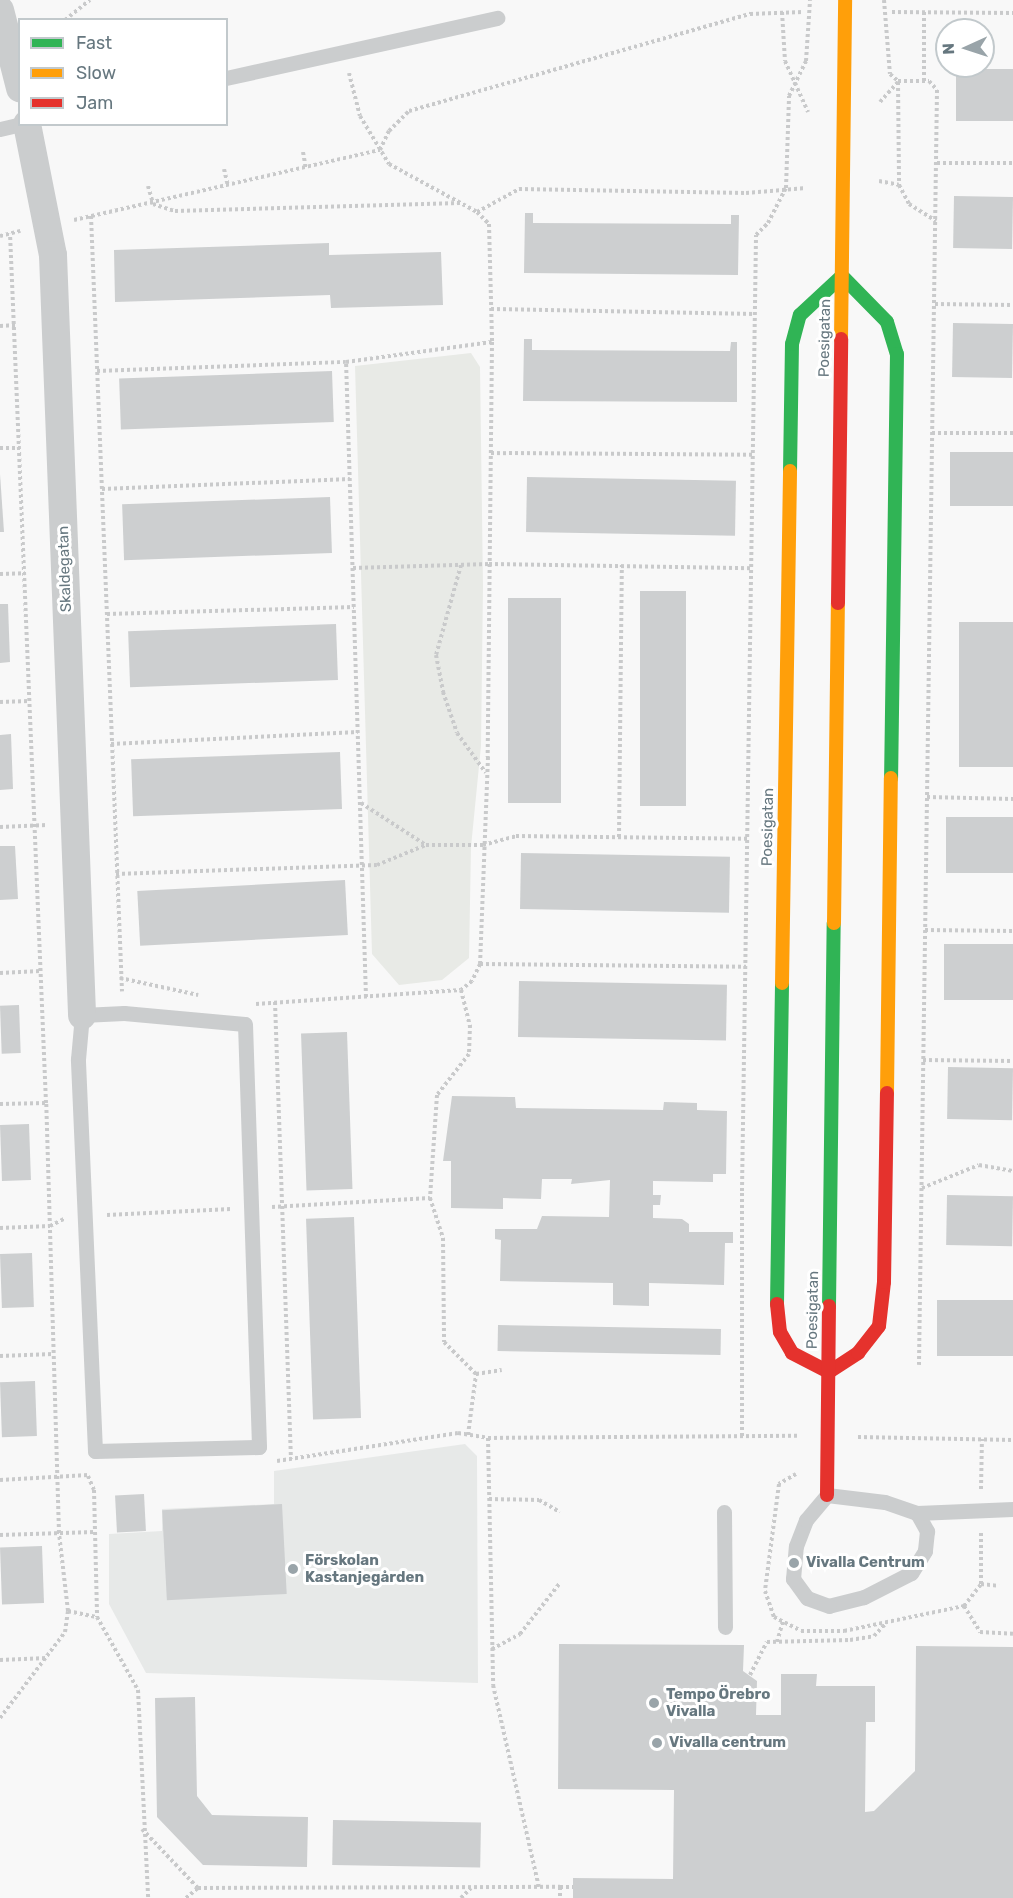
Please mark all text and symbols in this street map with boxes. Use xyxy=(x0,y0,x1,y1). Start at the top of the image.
legend xyxy=(18,18,228,126)
north arrow xyxy=(935,18,995,78)
text: Fast xyxy=(76,32,112,54)
text: N xyxy=(939,43,958,55)
text: Slow xyxy=(76,62,116,84)
text: Jam xyxy=(76,92,113,114)
street label: Poesigatan xyxy=(815,299,835,377)
street label: Skaldegatan xyxy=(54,525,76,613)
street label: Poesigatan xyxy=(758,788,778,866)
street label: Poesigatan xyxy=(803,1271,823,1349)
place label: Förskolan Kastanjegården xyxy=(305,1551,424,1586)
place label: Vivalla Centrum xyxy=(806,1554,925,1572)
marker: Vivalla Centrum xyxy=(787,1556,801,1570)
marker: Förskolan Kastanjegården xyxy=(286,1562,300,1576)
place label: Tempo Örebro Vivalla xyxy=(666,1685,770,1720)
marker: Tempo Örebro Vivalla xyxy=(647,1696,661,1710)
place label: Vivalla centrum xyxy=(669,1734,786,1752)
marker: Vivalla centrum xyxy=(650,1736,664,1750)

